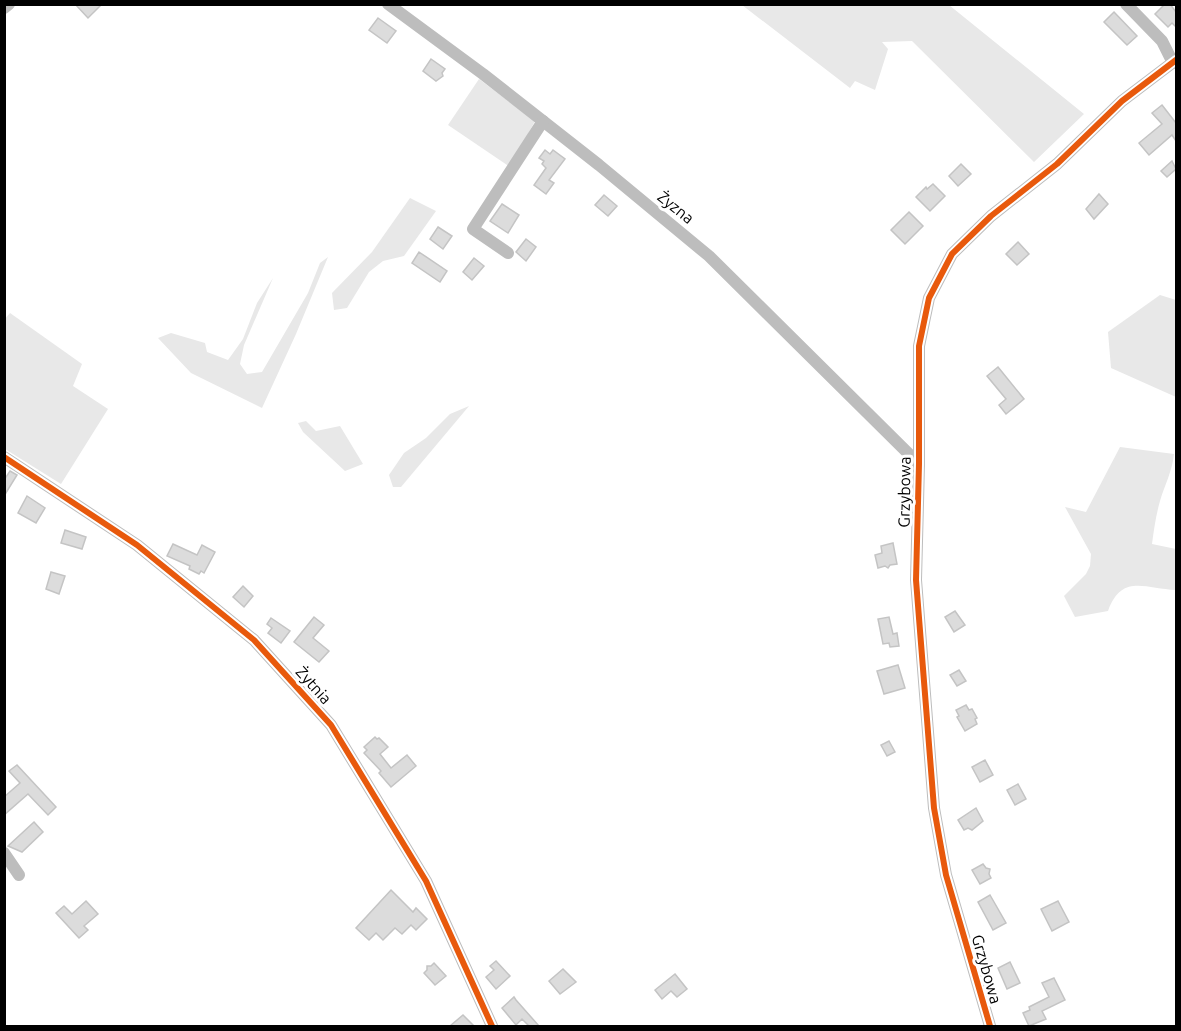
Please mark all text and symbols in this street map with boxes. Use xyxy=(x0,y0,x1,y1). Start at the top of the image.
street label: Żyzna xyxy=(654,187,698,227)
street label: Grzybowa xyxy=(894,456,914,528)
street label: Żytnia xyxy=(293,663,335,707)
street label: Grzybowa xyxy=(969,932,1005,1006)

